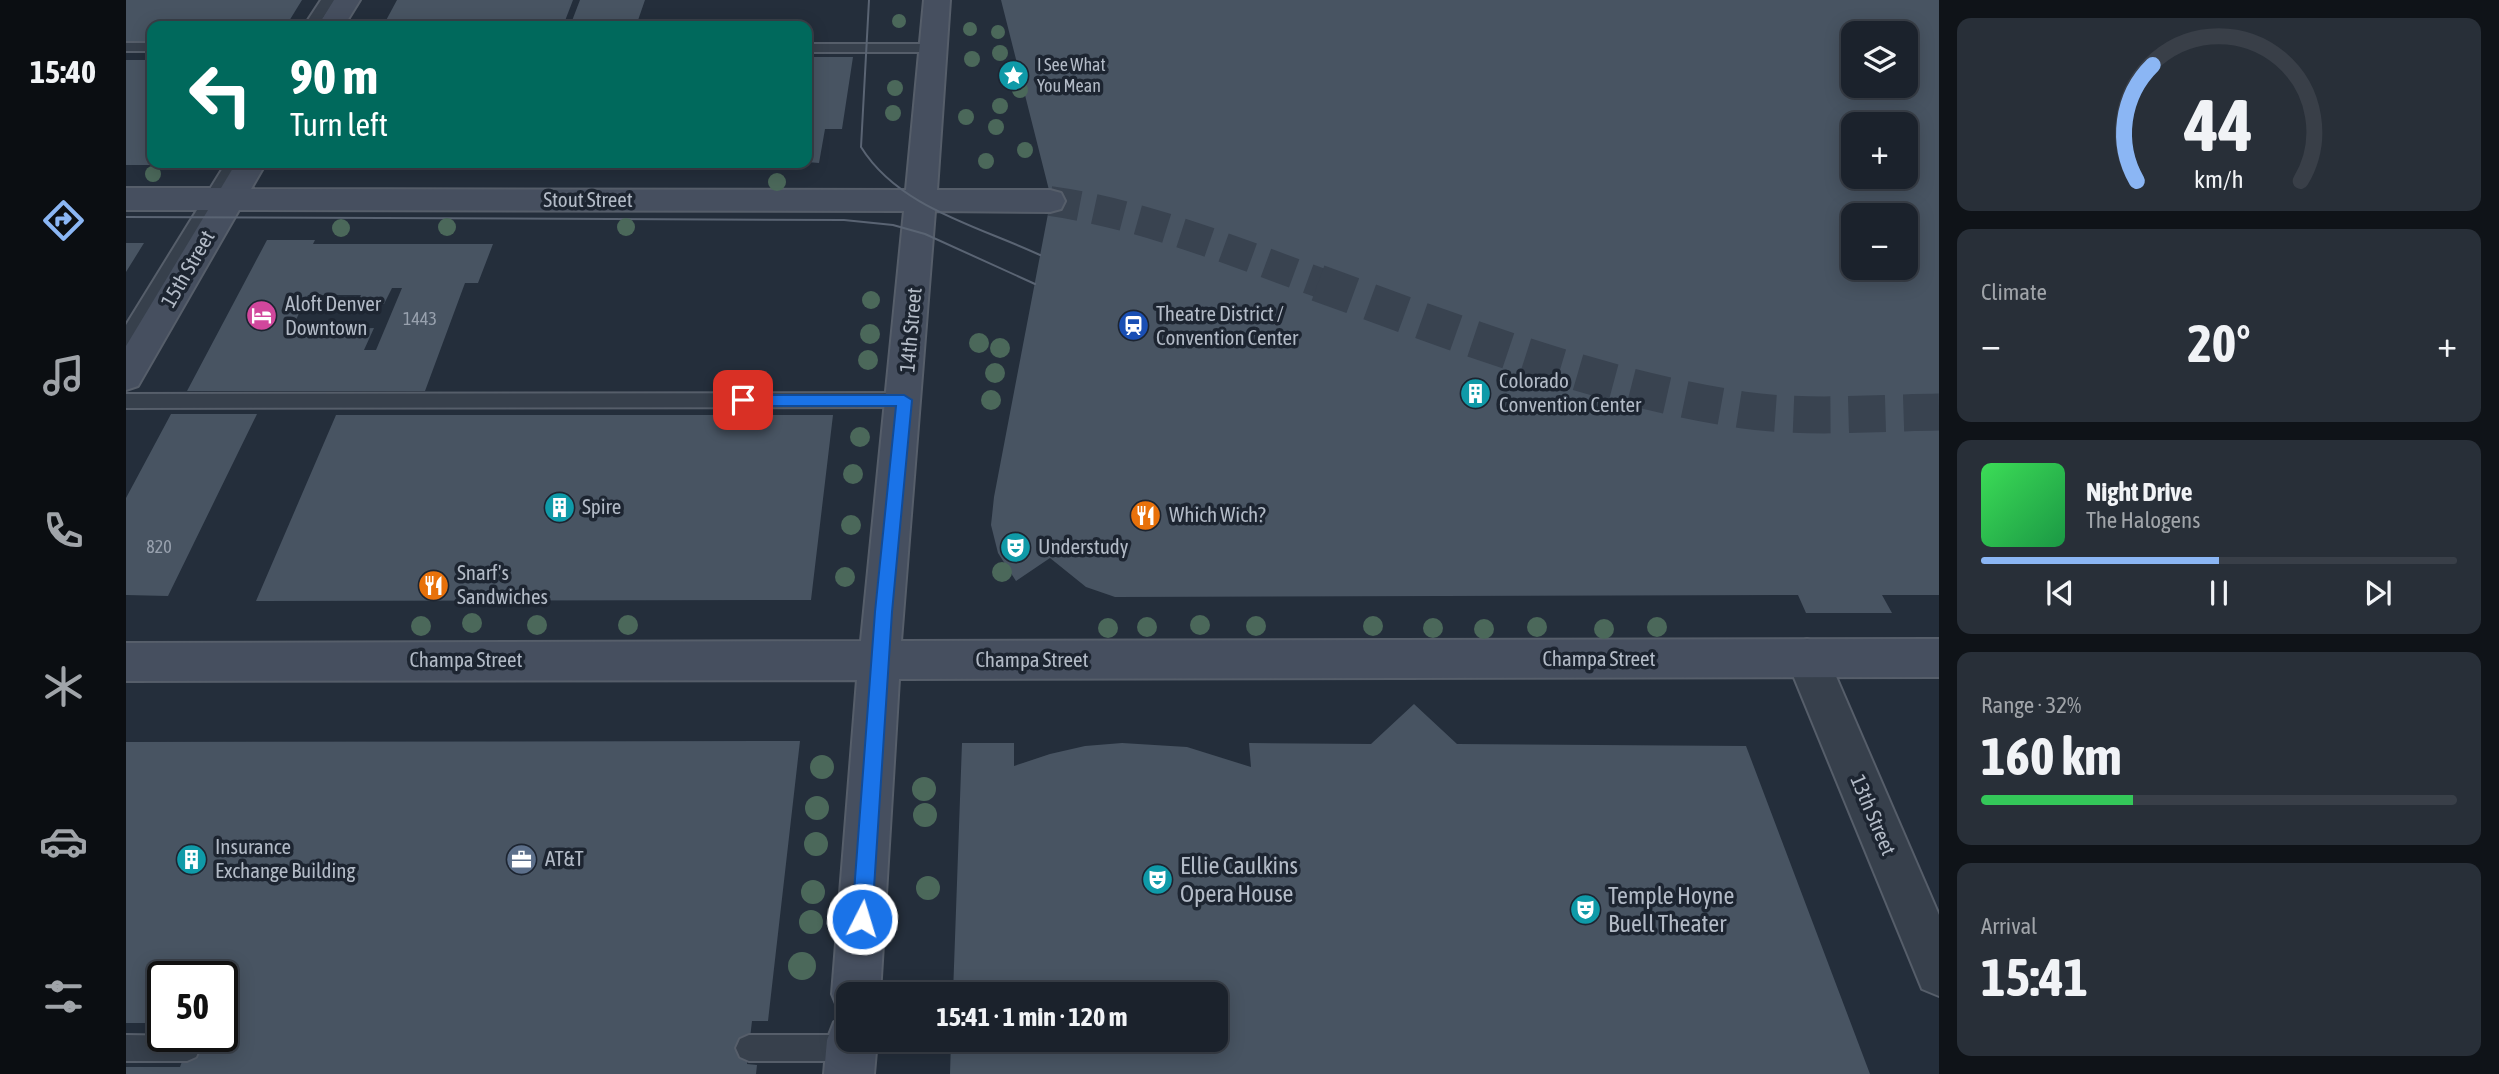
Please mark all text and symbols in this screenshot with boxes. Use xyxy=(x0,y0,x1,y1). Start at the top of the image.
map controls xyxy=(1841,21,1918,280)
button: layers xyxy=(1841,21,1918,98)
text: 90 m xyxy=(290,48,378,104)
icon: left xyxy=(175,49,266,140)
text: 15:40 xyxy=(30,53,96,90)
place label: I See What You Mean xyxy=(1037,54,1106,96)
place icon: I See What You Mean xyxy=(997,58,1031,92)
text: 44 xyxy=(2184,83,2253,166)
text: Turn left xyxy=(290,106,388,143)
button: + xyxy=(1841,112,1918,189)
text: km/h xyxy=(2194,164,2244,192)
street label: Stout Street xyxy=(543,187,633,211)
icon: directions xyxy=(39,196,88,245)
button: − xyxy=(1841,203,1918,280)
street label: 15th Street xyxy=(156,226,219,311)
text: Climate xyxy=(1981,279,2047,305)
street label: 14th Street xyxy=(894,287,926,373)
place label: Aloft Denver Downtown xyxy=(285,291,382,339)
hotel icon: Aloft Denver Downtown xyxy=(245,299,279,333)
place label: Theatre District / Convention Center xyxy=(1156,301,1299,349)
house number: 1443 xyxy=(403,308,437,329)
station icon: Theatre District / Convention Center xyxy=(1116,309,1150,343)
text: 20° xyxy=(2187,313,2251,373)
text: − xyxy=(1981,322,2001,365)
text: + xyxy=(2437,322,2457,365)
icon: music xyxy=(39,351,88,400)
place label: Colorado Convention Center xyxy=(1499,368,1642,416)
pin xyxy=(713,370,773,430)
building icon: Colorado Convention Center xyxy=(1459,376,1493,410)
icon: arrive xyxy=(724,381,762,419)
text: Night Drive xyxy=(2086,477,2193,507)
building icon: Spire xyxy=(542,490,576,524)
place label: Spire xyxy=(582,494,621,518)
restaurant icon: Which Wich? xyxy=(1129,498,1163,532)
place label: Which Wich? xyxy=(1169,502,1266,526)
icon: phone xyxy=(39,506,88,555)
text: The Halogens xyxy=(2086,507,2200,533)
theatre icon: Understudy xyxy=(998,530,1032,564)
place label: Understudy xyxy=(1038,534,1129,558)
house number: 820 xyxy=(146,536,172,557)
place label: Snarf's Sandwiches xyxy=(457,560,548,608)
restaurant icon: Snarf's Sandwiches xyxy=(417,568,451,602)
icon: previous xyxy=(2041,574,2079,612)
icon: pause xyxy=(2200,574,2238,612)
icon: next xyxy=(2359,574,2397,612)
street label: Champa Street xyxy=(1542,646,1656,670)
street label: Champa Street xyxy=(409,647,523,671)
street label: Champa Street xyxy=(975,647,1089,671)
icon: climate xyxy=(39,662,88,711)
text: Range · 32% xyxy=(1981,692,2081,718)
text: 160 km xyxy=(1981,726,2122,786)
street label: 13th Street xyxy=(1846,771,1902,858)
icon: car xyxy=(39,817,88,866)
place label: Insurance Exchange Building xyxy=(215,834,355,882)
building icon: Insurance Exchange Building xyxy=(175,842,209,876)
office icon: AT&T xyxy=(505,842,539,876)
place label: AT&T xyxy=(545,846,584,870)
place label: Ellie Caulkins Opera House xyxy=(1180,852,1298,907)
theatre icon: Ellie Caulkins Opera House xyxy=(1140,863,1174,897)
position arrow xyxy=(825,882,899,956)
place label: Temple Hoyne Buell Theater xyxy=(1608,882,1734,937)
theatre icon: Temple Hoyne Buell Theater xyxy=(1568,893,1602,927)
text: Arrival xyxy=(1981,913,2037,939)
text: 15:41 xyxy=(1981,947,2088,1007)
speed limit sign: 50 xyxy=(147,961,238,1052)
icon: filters xyxy=(39,972,88,1021)
text: 15:41 · 1 min · 120 m xyxy=(937,1002,1127,1032)

